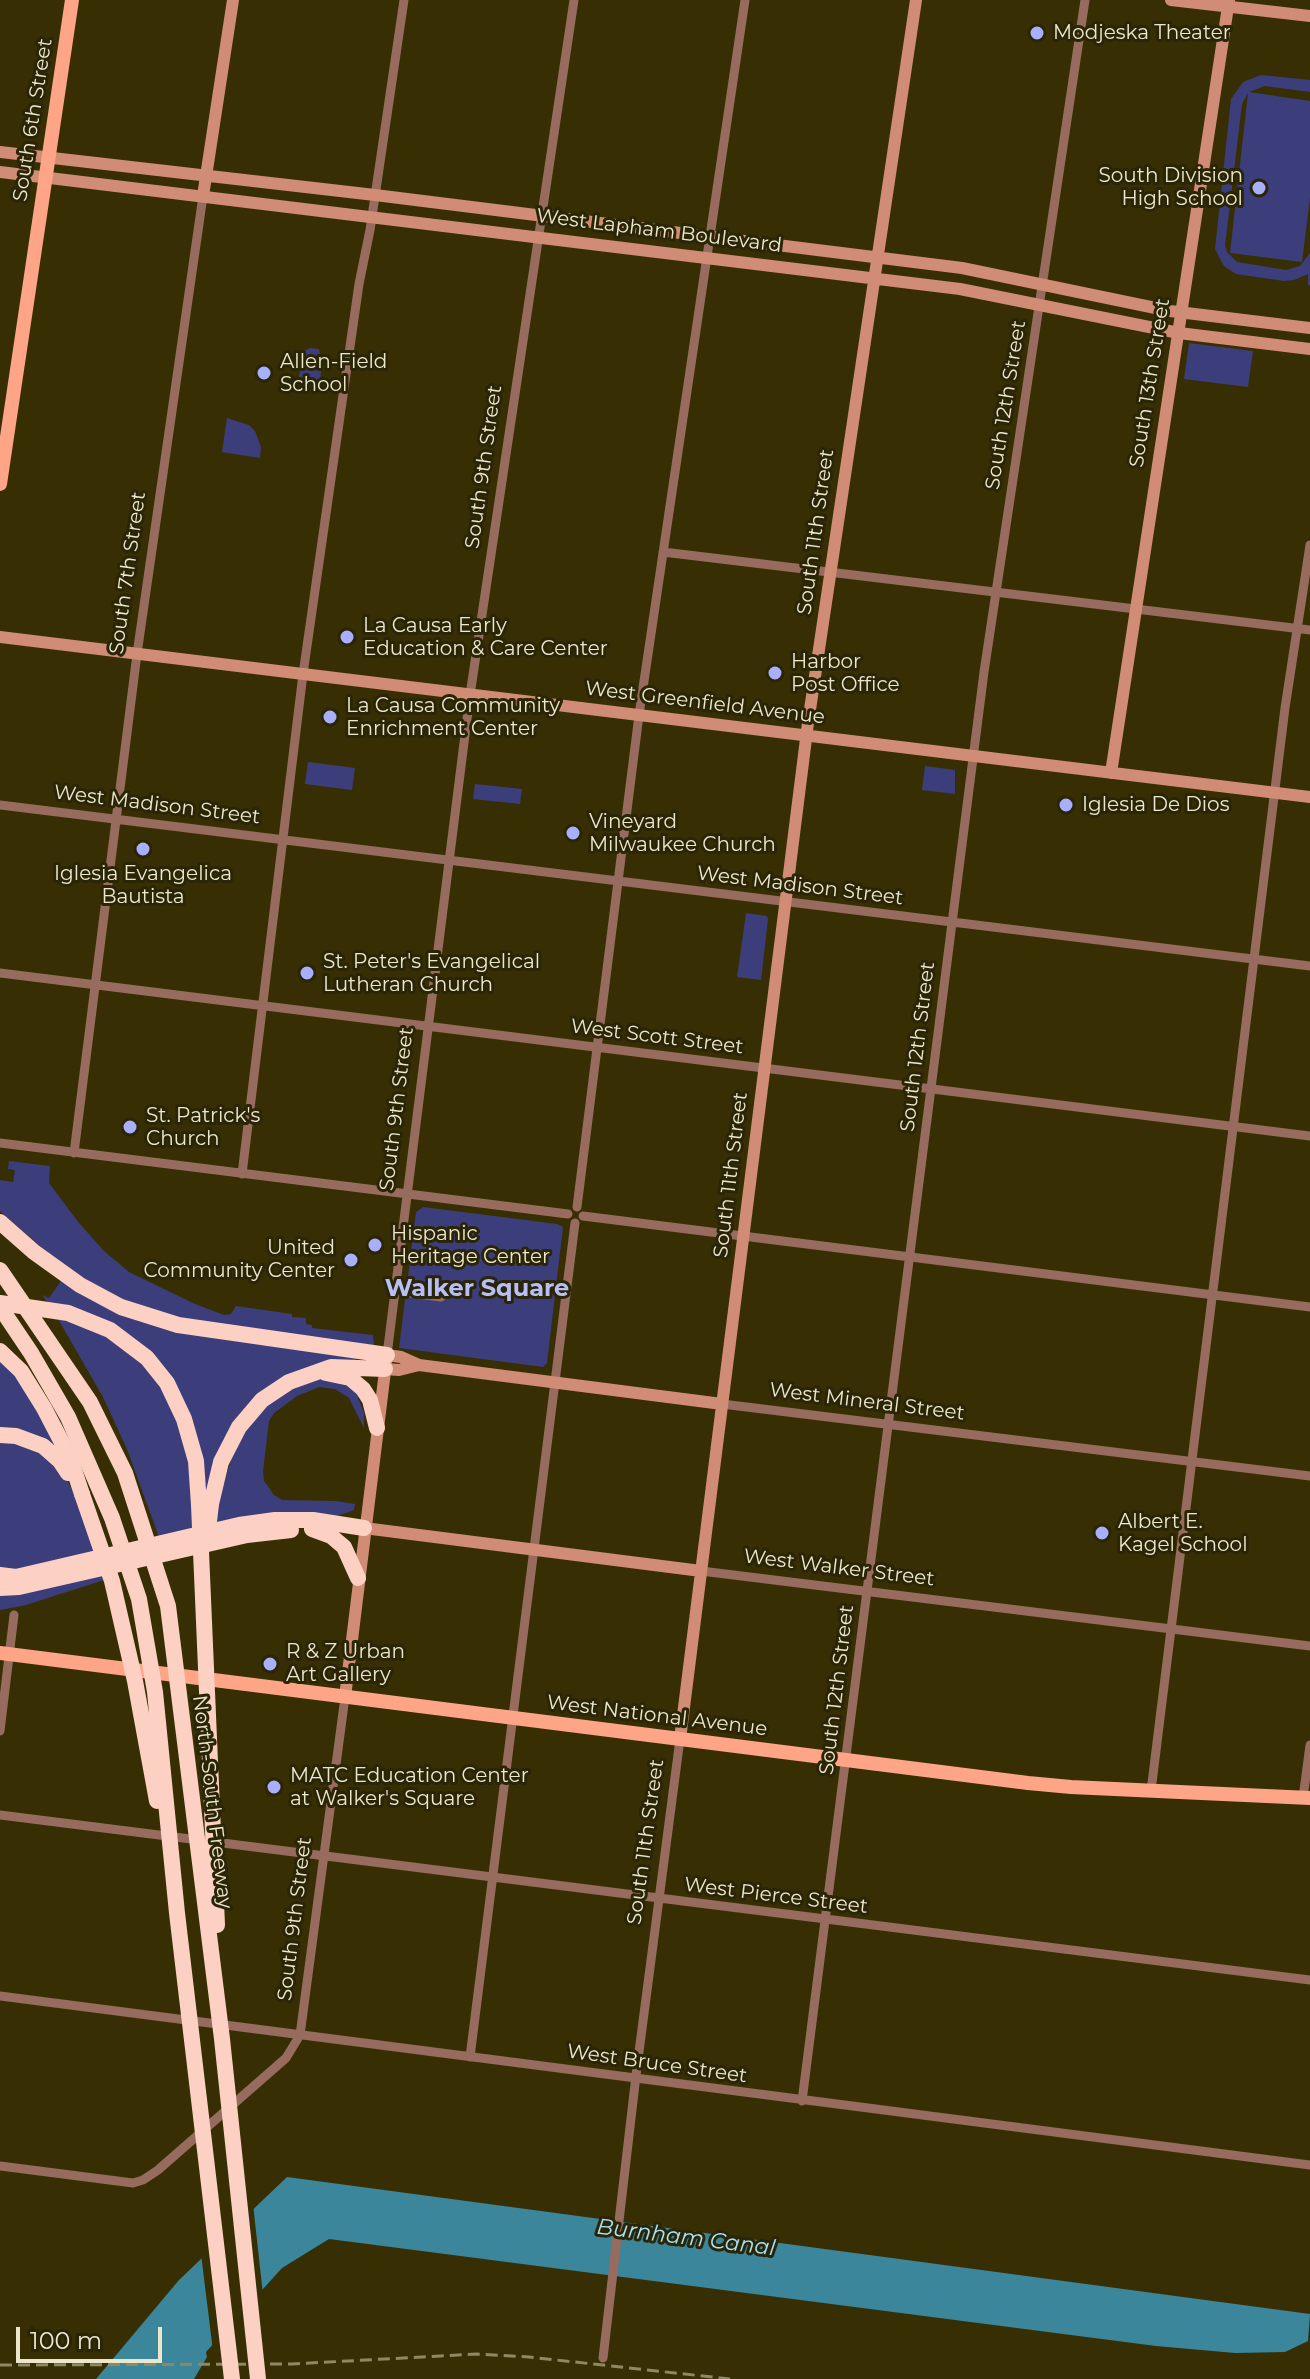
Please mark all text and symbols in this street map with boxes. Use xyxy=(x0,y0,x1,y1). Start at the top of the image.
place label: Modjeska Theater xyxy=(1053,21,1231,45)
marker: Modjeska Theater xyxy=(1028,24,1046,42)
street label: South 6th Street xyxy=(8,37,58,203)
place label: South Division High School xyxy=(1099,164,1243,211)
marker: South Division High School xyxy=(1250,179,1268,197)
street label: West Lapham Boulevard xyxy=(535,204,783,258)
street label: South 13th Street xyxy=(1125,297,1175,469)
street label: South 12th Street xyxy=(981,319,1031,491)
place label: Allen-Field School xyxy=(280,350,387,397)
marker: Allen-Field School xyxy=(255,364,273,382)
street label: South 9th Street xyxy=(461,384,507,550)
street label: South 11th Street xyxy=(792,448,840,616)
street label: South 7th Street xyxy=(105,490,151,656)
place label: La Causa Early Education & Care Center xyxy=(363,614,608,661)
marker: La Causa Early Education & Care Center xyxy=(338,628,356,646)
place label: Harbor Post Office xyxy=(791,650,900,697)
marker: Harbor Post Office xyxy=(766,664,784,682)
street label: West Greenfield Avenue xyxy=(584,676,826,730)
place label: La Causa Community Enrichment Center xyxy=(346,694,560,741)
marker: La Causa Community Enrichment Center xyxy=(321,708,339,726)
street label: West Madison Street xyxy=(52,780,262,830)
place label: Iglesia De Dios xyxy=(1082,793,1229,817)
marker: Iglesia De Dios xyxy=(1057,796,1075,814)
place label: Vineyard Milwaukee Church xyxy=(589,810,776,857)
marker: Vineyard Milwaukee Church xyxy=(564,824,582,842)
marker: Iglesia Evangelica Bautista xyxy=(134,840,152,858)
street label: West Madison Street xyxy=(695,861,905,911)
place label: Iglesia Evangelica Bautista xyxy=(54,862,232,909)
place label: St. Peter's Evangelical Lutheran Church xyxy=(323,950,540,997)
street label: South 12th Street xyxy=(896,961,940,1133)
marker: St. Peter's Evangelical Lutheran Church xyxy=(298,964,316,982)
street label: West Scott Street xyxy=(569,1014,745,1060)
street label: South 9th Street xyxy=(375,1026,419,1192)
street label: South 11th Street xyxy=(709,1091,753,1259)
place label: St. Patrick's Church xyxy=(146,1104,260,1151)
marker: St. Patrick's Church xyxy=(121,1118,139,1136)
place label: Hispanic Heritage Center xyxy=(391,1222,550,1269)
place label: United Community Center xyxy=(143,1236,335,1283)
marker: Hispanic Heritage Center xyxy=(366,1236,384,1254)
marker: United Community Center xyxy=(342,1251,360,1269)
district label: Walker Square xyxy=(385,1275,569,1303)
street label: West Mineral Street xyxy=(768,1378,966,1426)
place label: Albert E. Kagel School xyxy=(1118,1510,1248,1557)
marker: Albert E. Kagel School xyxy=(1093,1524,1111,1542)
street label: West Walker Street xyxy=(742,1544,936,1592)
street label: South 12th Street xyxy=(815,1604,859,1776)
place label: R & Z Urban Art Gallery xyxy=(286,1640,405,1687)
marker: R & Z Urban Art Gallery xyxy=(261,1655,279,1673)
street label: West National Avenue xyxy=(545,1691,769,1741)
street label: North-South Freeway xyxy=(187,1694,237,1910)
street label: South 11th Street xyxy=(622,1758,670,1926)
place label: MATC Education Center at Walker's Square xyxy=(290,1764,529,1811)
marker: MATC Education Center at Walker's Square xyxy=(265,1778,283,1796)
street label: South 9th Street xyxy=(273,1836,317,2002)
street label: West Pierce Street xyxy=(683,1873,869,1919)
street label: West Bruce Street xyxy=(565,2039,749,2089)
water label: Burnham Canal xyxy=(595,2214,777,2262)
scale bar xyxy=(20,2311,166,2361)
text: 100 m xyxy=(30,2326,102,2355)

